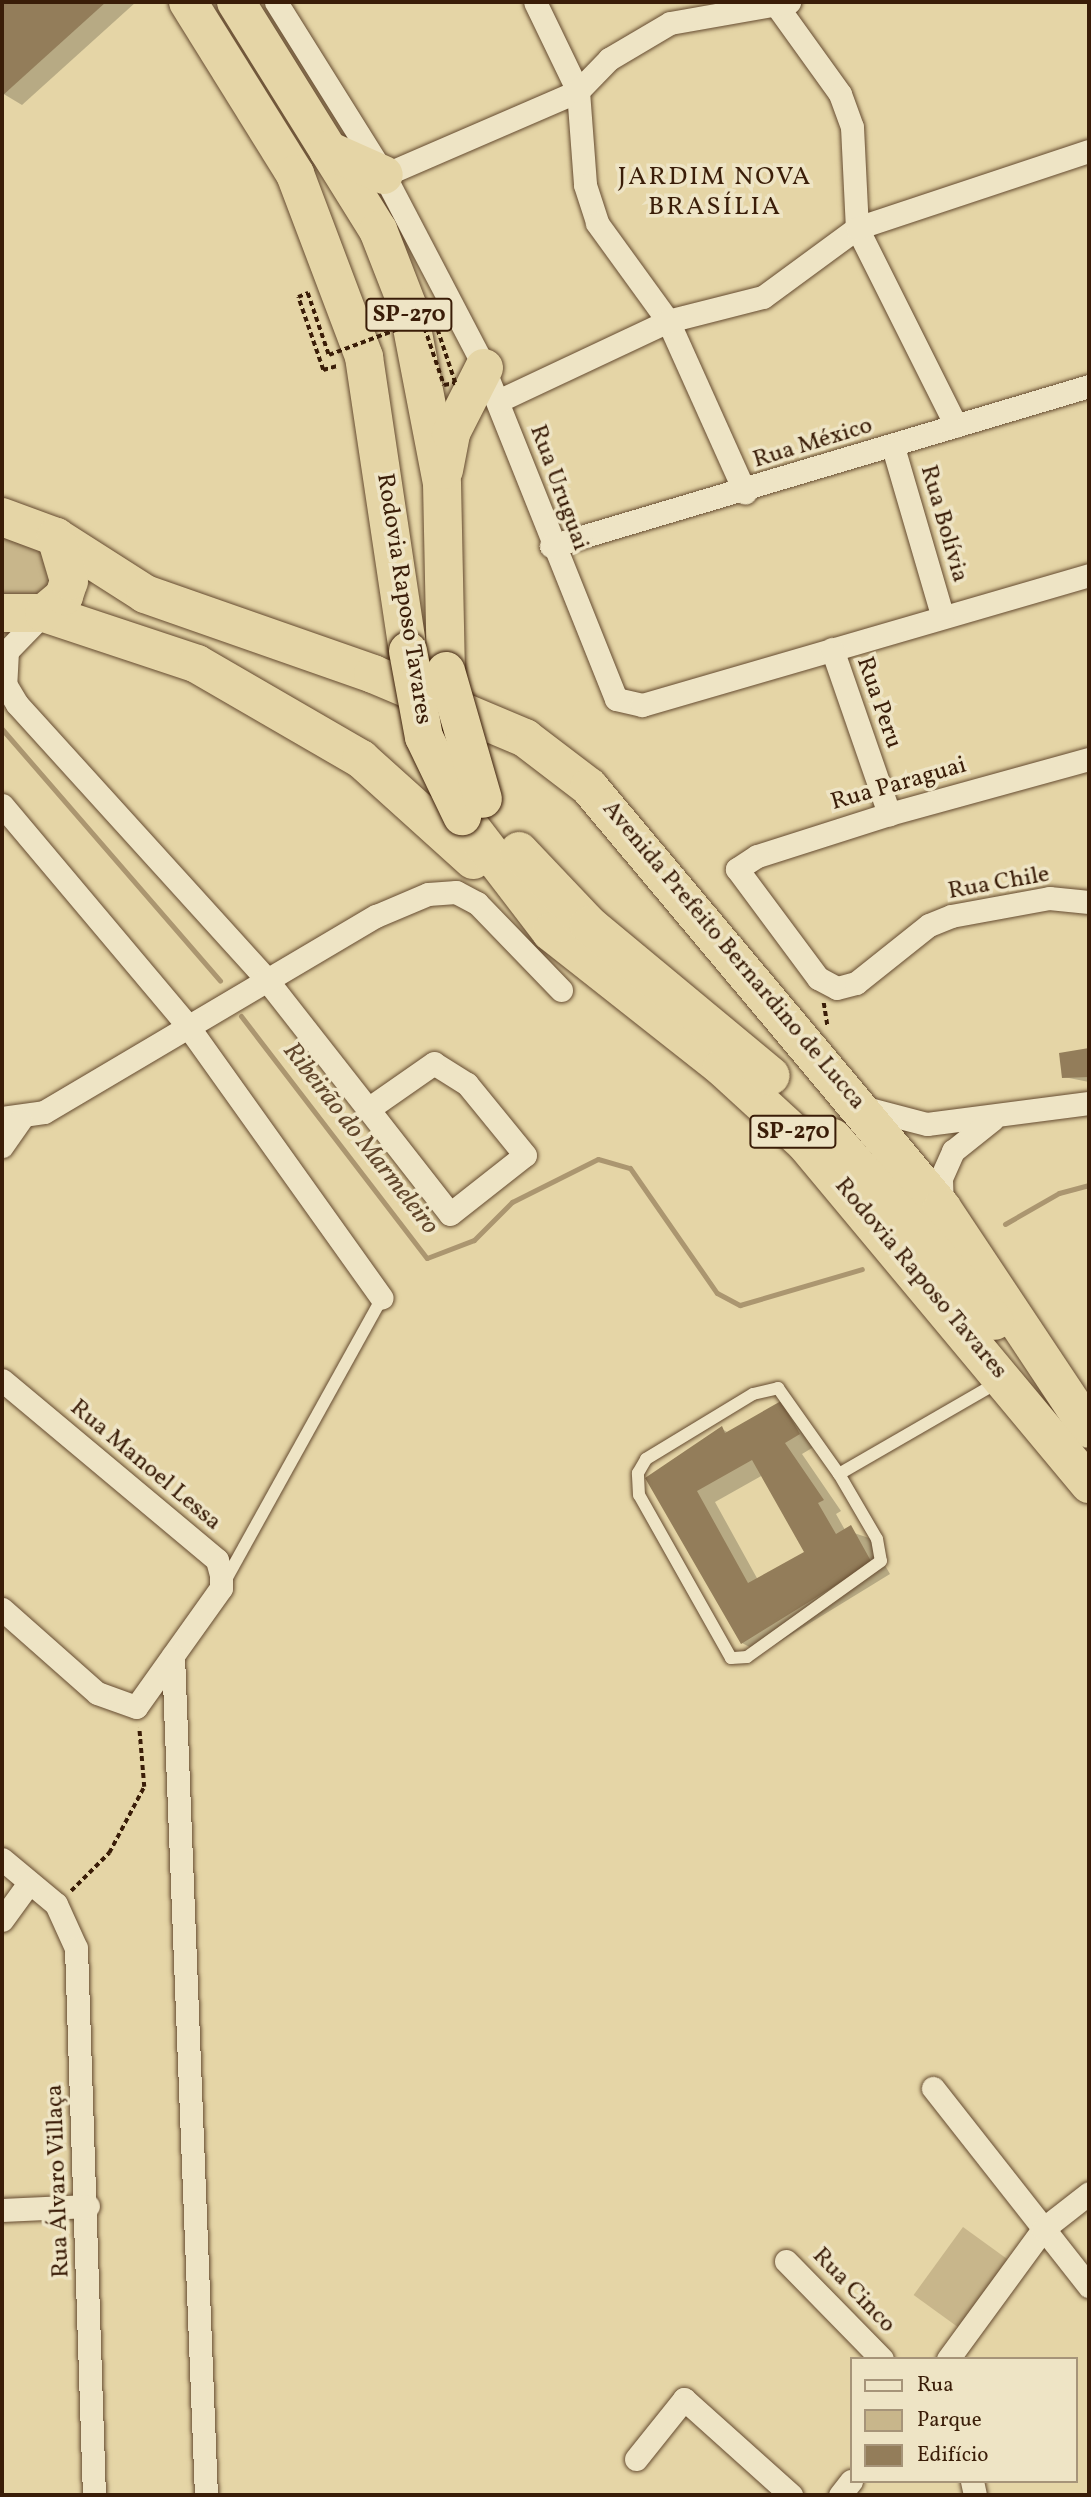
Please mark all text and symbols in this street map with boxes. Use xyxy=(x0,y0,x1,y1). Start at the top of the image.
district label: JARDIM NOVA BRASÍLIA xyxy=(619,162,811,224)
road number: SP-270 xyxy=(365,296,453,334)
street label: Rua México xyxy=(750,412,876,476)
street label: Rua Uruguai xyxy=(522,421,594,555)
street label: Rua Bolívia xyxy=(913,462,973,586)
street label: Rodovia Raposo Tavares xyxy=(369,471,437,727)
street label: Rua Peru xyxy=(849,653,907,753)
street label: Rua Paraguai xyxy=(828,752,970,818)
street label: Avenida Prefeito Bernardino de Lucca xyxy=(595,796,871,1116)
street label: Rua Chile xyxy=(946,861,1052,907)
water label: Ribeirão do Marmeleiro xyxy=(275,1037,445,1241)
road number: SP-270 xyxy=(749,1112,837,1152)
street label: Rodovia Raposo Tavares xyxy=(827,1172,1013,1386)
street label: Rua Manoel Lessa xyxy=(63,1394,227,1538)
street label: Rua Álvaro Villaça xyxy=(41,2083,77,2279)
street label: Rua Cinco xyxy=(805,2242,901,2340)
legend xyxy=(850,2357,1077,2483)
text: Rua xyxy=(917,2371,954,2400)
text: Parque xyxy=(917,2406,982,2435)
text: Edifício xyxy=(917,2441,989,2470)

